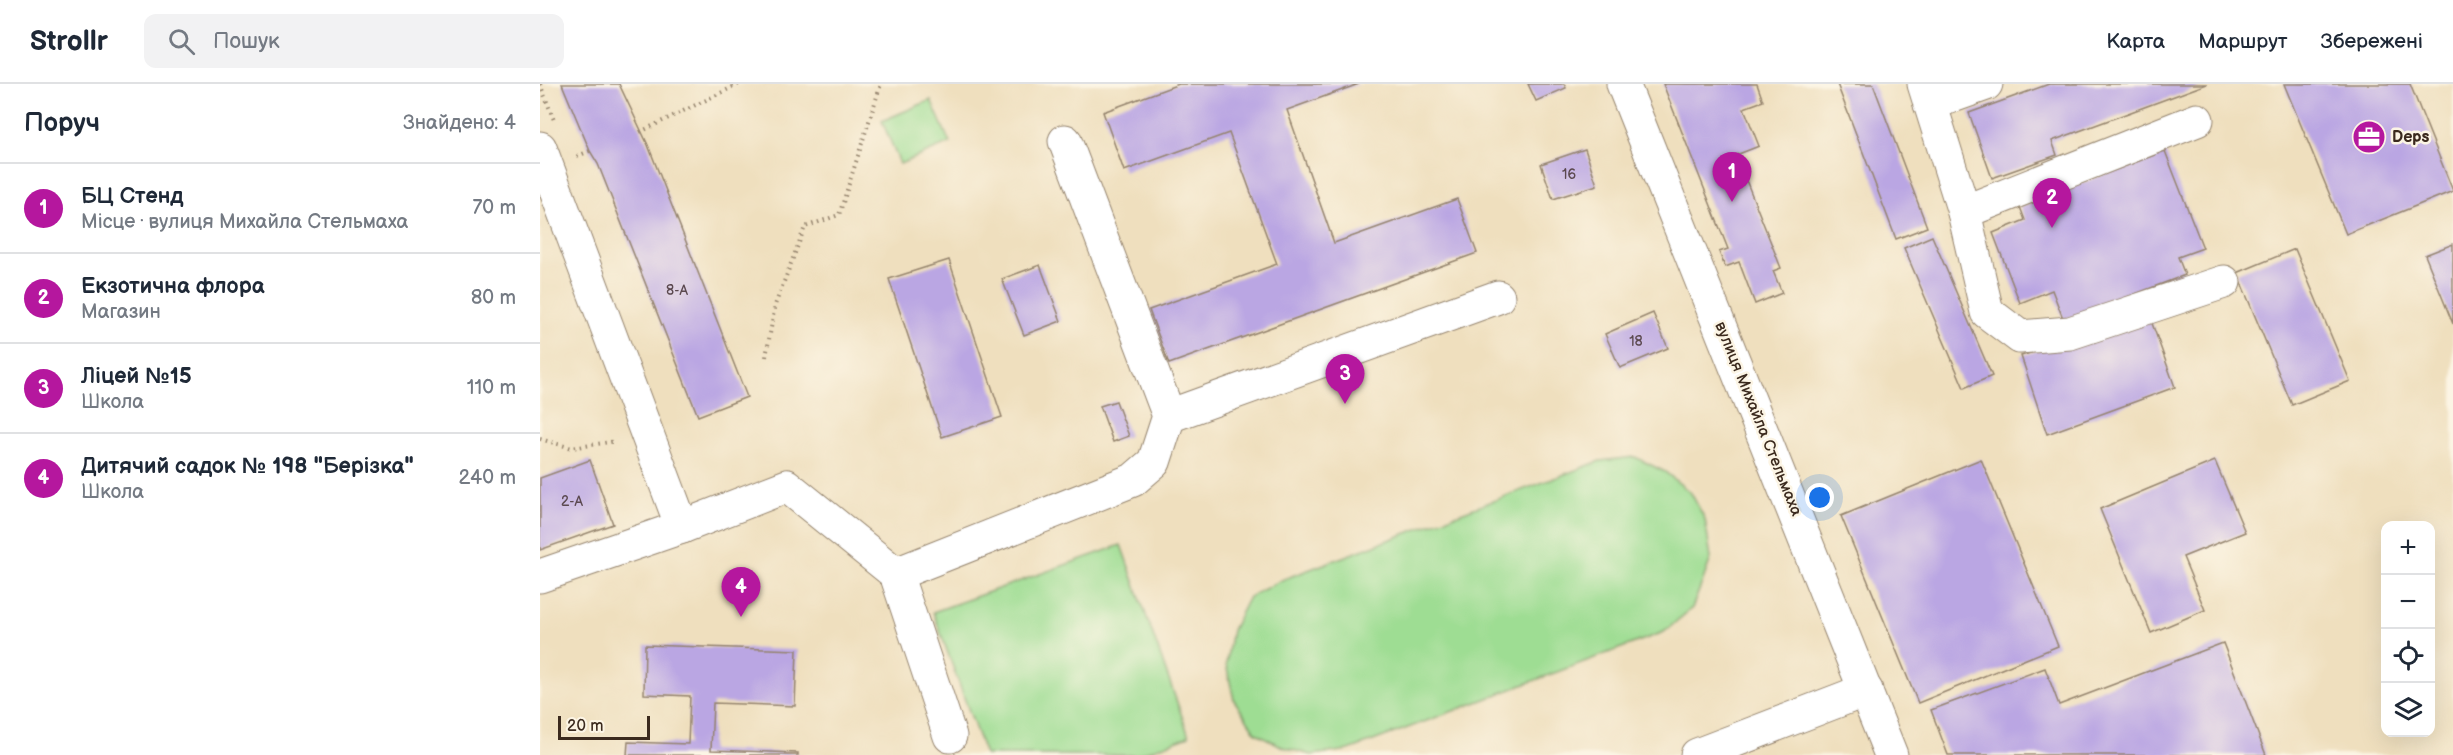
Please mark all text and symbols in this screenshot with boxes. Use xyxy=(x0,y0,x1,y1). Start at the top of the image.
search box xyxy=(144,14,564,68)
text: Strollr xyxy=(30,25,108,58)
icon: search xyxy=(165,25,198,58)
text: Пошук xyxy=(213,28,280,55)
text: Карта xyxy=(2106,29,2165,54)
text: Маршрут xyxy=(2198,29,2288,54)
text: Збережені xyxy=(2321,29,2423,54)
text: Поруч xyxy=(24,108,100,139)
text: Знайдено: 4 xyxy=(403,111,516,135)
office icon: Deps xyxy=(2351,119,2387,155)
place label: Deps xyxy=(2392,128,2430,147)
pin: 1 xyxy=(1712,152,1752,202)
house number: 16 xyxy=(1562,166,1576,183)
pin: 2 xyxy=(2032,178,2072,228)
text: БЦ Стенд xyxy=(81,183,183,210)
text: 1 xyxy=(39,196,48,220)
text: 70 m xyxy=(472,196,516,220)
text: Місце · вулиця Михайла Стельмаха xyxy=(81,210,408,234)
text: Екзотична флора xyxy=(81,273,264,300)
house number: 8-А xyxy=(666,282,688,299)
text: 2 xyxy=(38,286,49,310)
text: 80 m xyxy=(471,286,516,310)
text: Магазин xyxy=(81,300,161,324)
street label: вулиця Михайла Стельмаха xyxy=(1710,319,1806,519)
house number: 18 xyxy=(1629,333,1643,350)
pin: 3 xyxy=(1326,354,1364,404)
text: Ліцей №15 xyxy=(81,363,192,390)
text: 3 xyxy=(38,376,49,400)
text: 110 m xyxy=(467,376,516,400)
text: Школа xyxy=(81,390,144,414)
text: Дитячий садок № 198 "Берізка" xyxy=(81,453,414,480)
text: 4 xyxy=(38,466,49,490)
text: 240 m xyxy=(459,466,516,490)
text: Школа xyxy=(81,480,144,504)
your location xyxy=(1805,483,1834,512)
house number: 2-А xyxy=(561,493,583,510)
map controls xyxy=(2381,521,2435,737)
button: + xyxy=(2381,521,2435,575)
pin: 4 xyxy=(722,568,760,617)
button: − xyxy=(2381,575,2435,629)
button: locate xyxy=(2381,629,2435,683)
button: layers xyxy=(2381,683,2435,737)
scale bar xyxy=(558,713,650,740)
text: 20 m xyxy=(567,717,603,736)

